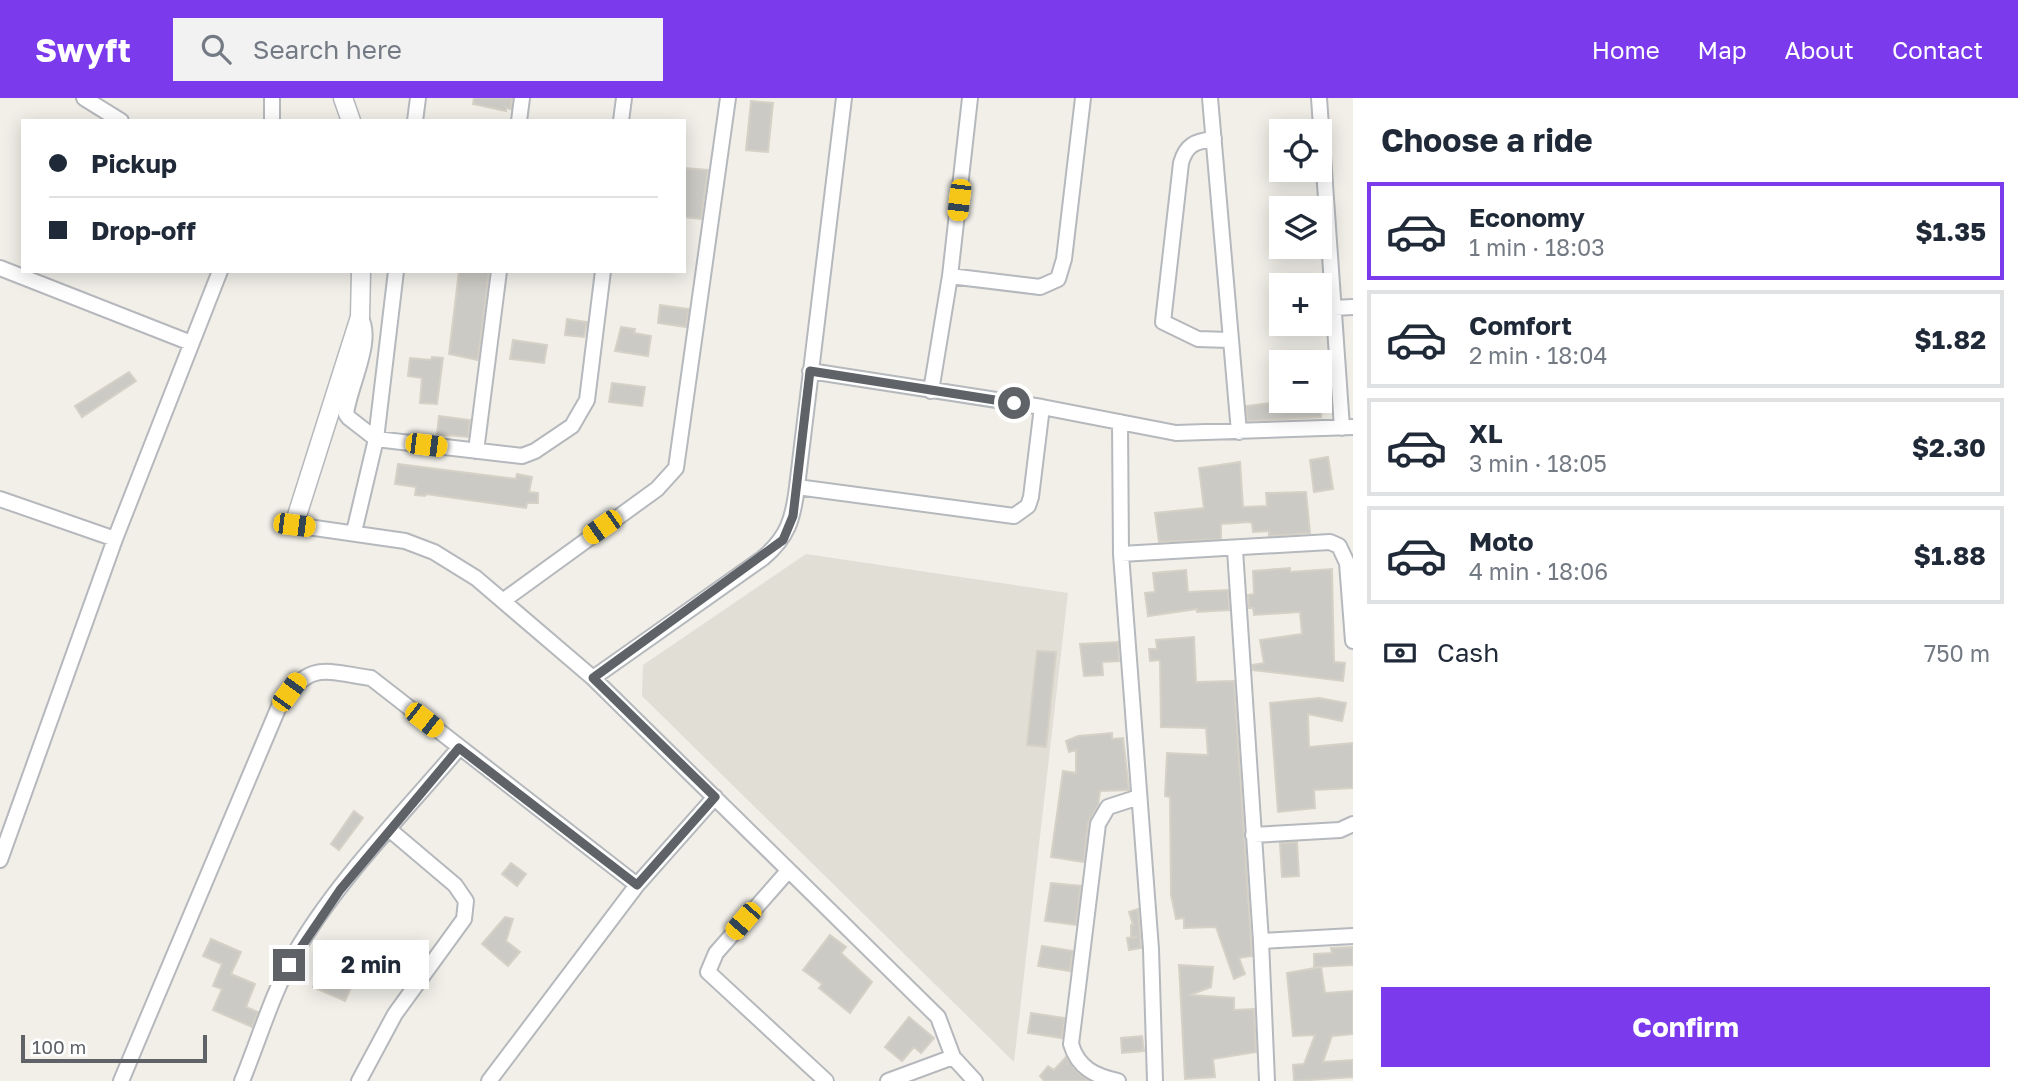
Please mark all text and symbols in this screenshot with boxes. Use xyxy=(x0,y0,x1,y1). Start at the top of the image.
search box xyxy=(173,18,663,81)
text: Swyft xyxy=(35,30,131,69)
icon: search xyxy=(197,30,235,68)
text: Search here xyxy=(253,34,402,65)
text: Home xyxy=(1592,35,1660,64)
text: Map xyxy=(1698,35,1747,64)
text: About xyxy=(1785,35,1854,64)
text: Contact xyxy=(1892,35,1983,64)
map controls xyxy=(1269,119,1332,413)
button: locate xyxy=(1269,119,1332,182)
text: Choose a ride xyxy=(1381,121,1593,159)
text: Pickup xyxy=(91,148,177,179)
car xyxy=(947,178,972,222)
button: layers xyxy=(1269,196,1332,259)
icon: car xyxy=(1385,200,1448,263)
text: Economy xyxy=(1469,202,1585,233)
text: Drop-off xyxy=(91,215,196,246)
text: $1.35 xyxy=(1915,216,1986,247)
text: 1 min · 18:03 xyxy=(1469,233,1605,261)
button: + xyxy=(1269,273,1332,336)
icon: car xyxy=(1385,308,1448,371)
text: Comfort xyxy=(1469,310,1572,341)
text: $1.82 xyxy=(1914,324,1986,355)
text: 2 min · 18:04 xyxy=(1469,341,1608,369)
button: − xyxy=(1269,350,1332,413)
route start xyxy=(998,387,1030,419)
icon: car xyxy=(1385,416,1448,479)
text: XL xyxy=(1469,418,1503,449)
car xyxy=(404,432,449,458)
text: $2.30 xyxy=(1912,432,1986,463)
text: 3 min · 18:05 xyxy=(1469,449,1607,477)
car xyxy=(579,506,626,548)
car xyxy=(272,512,317,538)
icon: car xyxy=(1385,524,1448,587)
text: Moto xyxy=(1469,526,1534,557)
text: $1.88 xyxy=(1914,540,1986,571)
text: 4 min · 18:06 xyxy=(1469,557,1608,585)
icon: cash xyxy=(1381,634,1419,672)
text: Cash xyxy=(1437,637,1499,668)
text: 750 m xyxy=(1924,639,1990,667)
car xyxy=(269,669,310,715)
car xyxy=(401,699,448,741)
car xyxy=(722,898,765,944)
callout: 2 min xyxy=(314,940,429,990)
route end xyxy=(273,949,305,981)
text: 2 min xyxy=(341,950,401,978)
button: Confirm xyxy=(1381,987,1990,1067)
scale bar xyxy=(21,1032,206,1064)
text: 100 m xyxy=(32,1035,86,1058)

